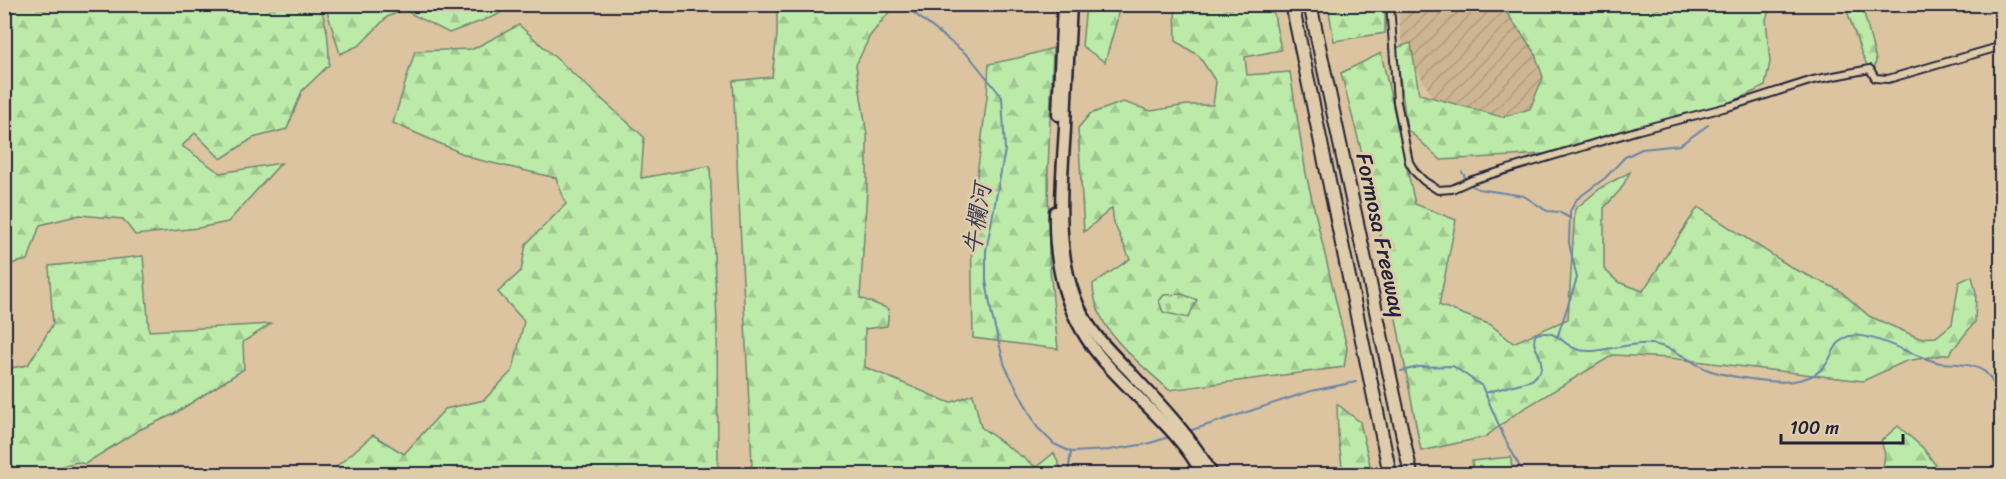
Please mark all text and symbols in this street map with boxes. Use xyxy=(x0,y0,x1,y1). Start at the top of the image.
street label: Formosa Freeway xyxy=(1345,149,1418,322)
water label: 牛欄河 xyxy=(951,176,1004,258)
scale bar xyxy=(1781,407,1902,445)
text: 100 m xyxy=(1790,412,1839,444)

